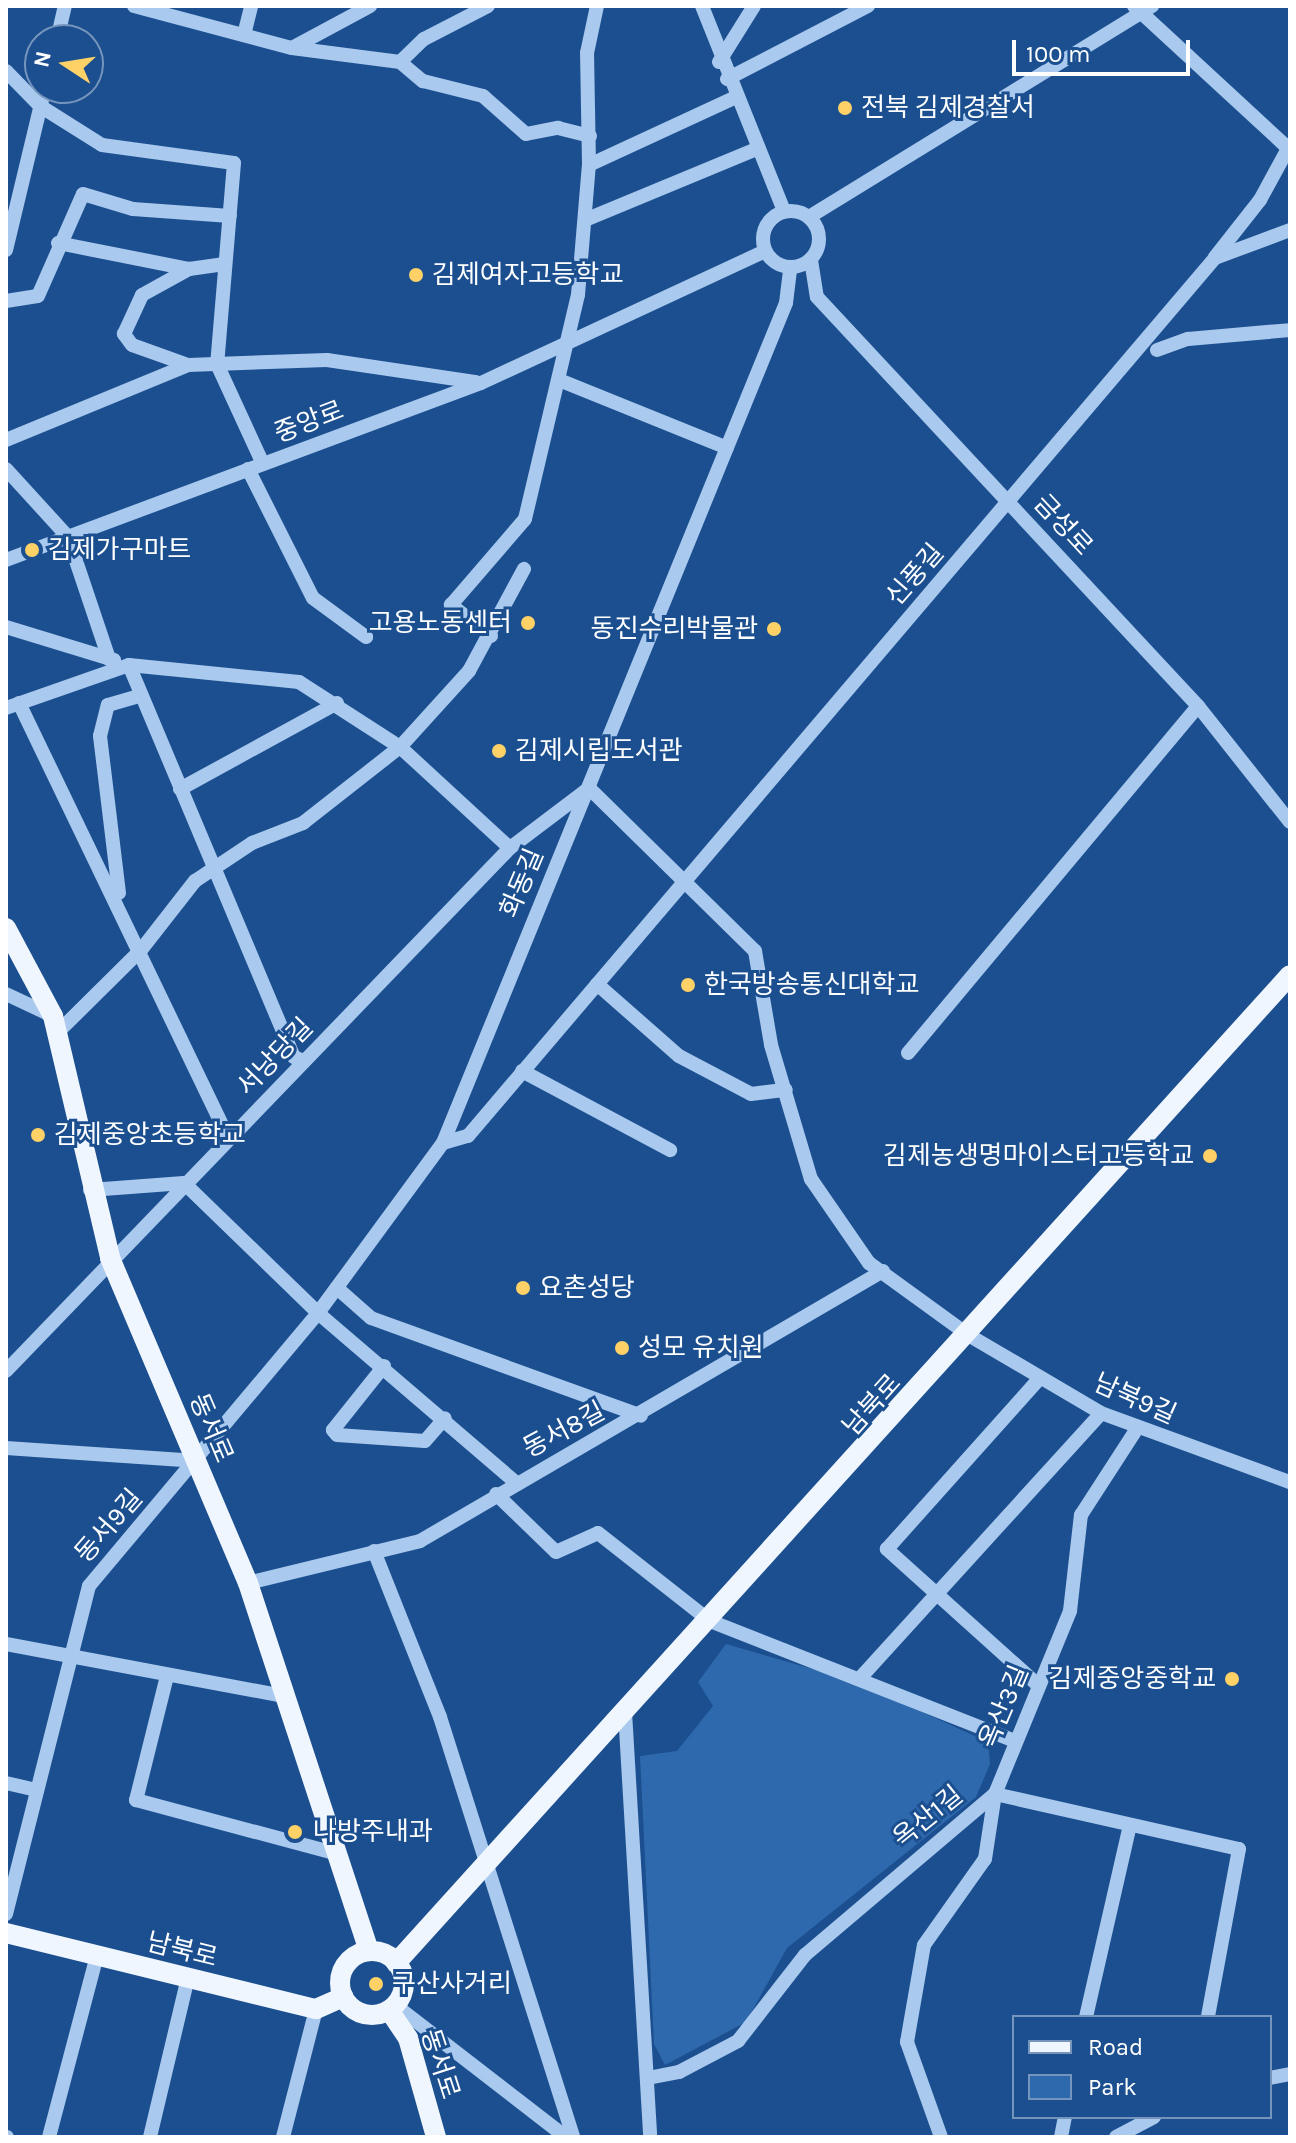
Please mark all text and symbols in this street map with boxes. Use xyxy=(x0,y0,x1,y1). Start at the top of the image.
north arrow xyxy=(24,24,104,104)
scale bar xyxy=(1016,24,1194,74)
text: 100 m xyxy=(1026,40,1091,68)
text: N xyxy=(28,49,57,70)
place label: 전북 김제경찰서 xyxy=(861,92,1035,124)
marker: 전북 김제경찰서 xyxy=(836,99,854,117)
place label: 김제여자고등학교 xyxy=(432,259,623,291)
marker: 김제여자고등학교 xyxy=(407,266,425,284)
street label: 중앙로 xyxy=(270,395,348,449)
street label: 금성로 xyxy=(1027,488,1099,562)
place label: 김제가구마트 xyxy=(48,534,192,566)
street label: 신풍길 xyxy=(880,538,950,612)
marker: 김제가구마트 xyxy=(23,541,41,559)
place label: 고용노동센터 xyxy=(368,607,512,639)
place label: 동진수리박물관 xyxy=(591,613,758,645)
marker: 고용노동센터 xyxy=(519,614,537,632)
marker: 동진수리박물관 xyxy=(765,620,783,638)
place label: 김제시립도서관 xyxy=(515,735,682,767)
marker: 김제시립도서관 xyxy=(490,742,508,760)
street label: 화동길 xyxy=(494,844,550,922)
place label: 한국방송통신대학교 xyxy=(704,969,919,1001)
marker: 한국방송통신대학교 xyxy=(679,976,697,994)
street label: 서낭당길 xyxy=(231,1012,319,1102)
place label: 김제중앙초등학교 xyxy=(54,1119,245,1151)
marker: 김제중앙초등학교 xyxy=(29,1126,47,1144)
place label: 김제농생명마이스터고등학교 xyxy=(883,1140,1194,1172)
marker: 김제농생명마이스터고등학교 xyxy=(1201,1147,1219,1165)
place label: 요촌성당 xyxy=(539,1272,635,1304)
marker: 요촌성당 xyxy=(514,1279,532,1297)
place label: 성모 유치원 xyxy=(638,1332,764,1364)
marker: 성모 유치원 xyxy=(613,1339,631,1357)
street label: 남북9길 xyxy=(1089,1367,1181,1431)
street label: 남북로 xyxy=(836,1368,908,1442)
street label: 동서로 xyxy=(183,1389,239,1467)
street label: 동서8길 xyxy=(518,1396,610,1464)
street label: 동서9길 xyxy=(69,1483,149,1569)
street label: 옥산3길 xyxy=(973,1661,1035,1753)
place label: 김제중앙중학교 xyxy=(1049,1663,1216,1695)
marker: 김제중앙중학교 xyxy=(1223,1670,1241,1688)
street label: 옥산1길 xyxy=(887,1780,969,1854)
place label: 나방주내과 xyxy=(313,1816,433,1848)
marker: 나방주내과 xyxy=(284,1821,306,1843)
street label: 남북로 xyxy=(143,1926,221,1974)
place label: 구산사거리 xyxy=(392,1968,512,2000)
marker: 구산사거리 xyxy=(367,1975,385,1993)
legend xyxy=(1012,2015,1272,2119)
street label: 동서로 xyxy=(414,2025,466,2103)
text: Road xyxy=(1088,2033,1143,2061)
text: Park xyxy=(1088,2073,1137,2101)

